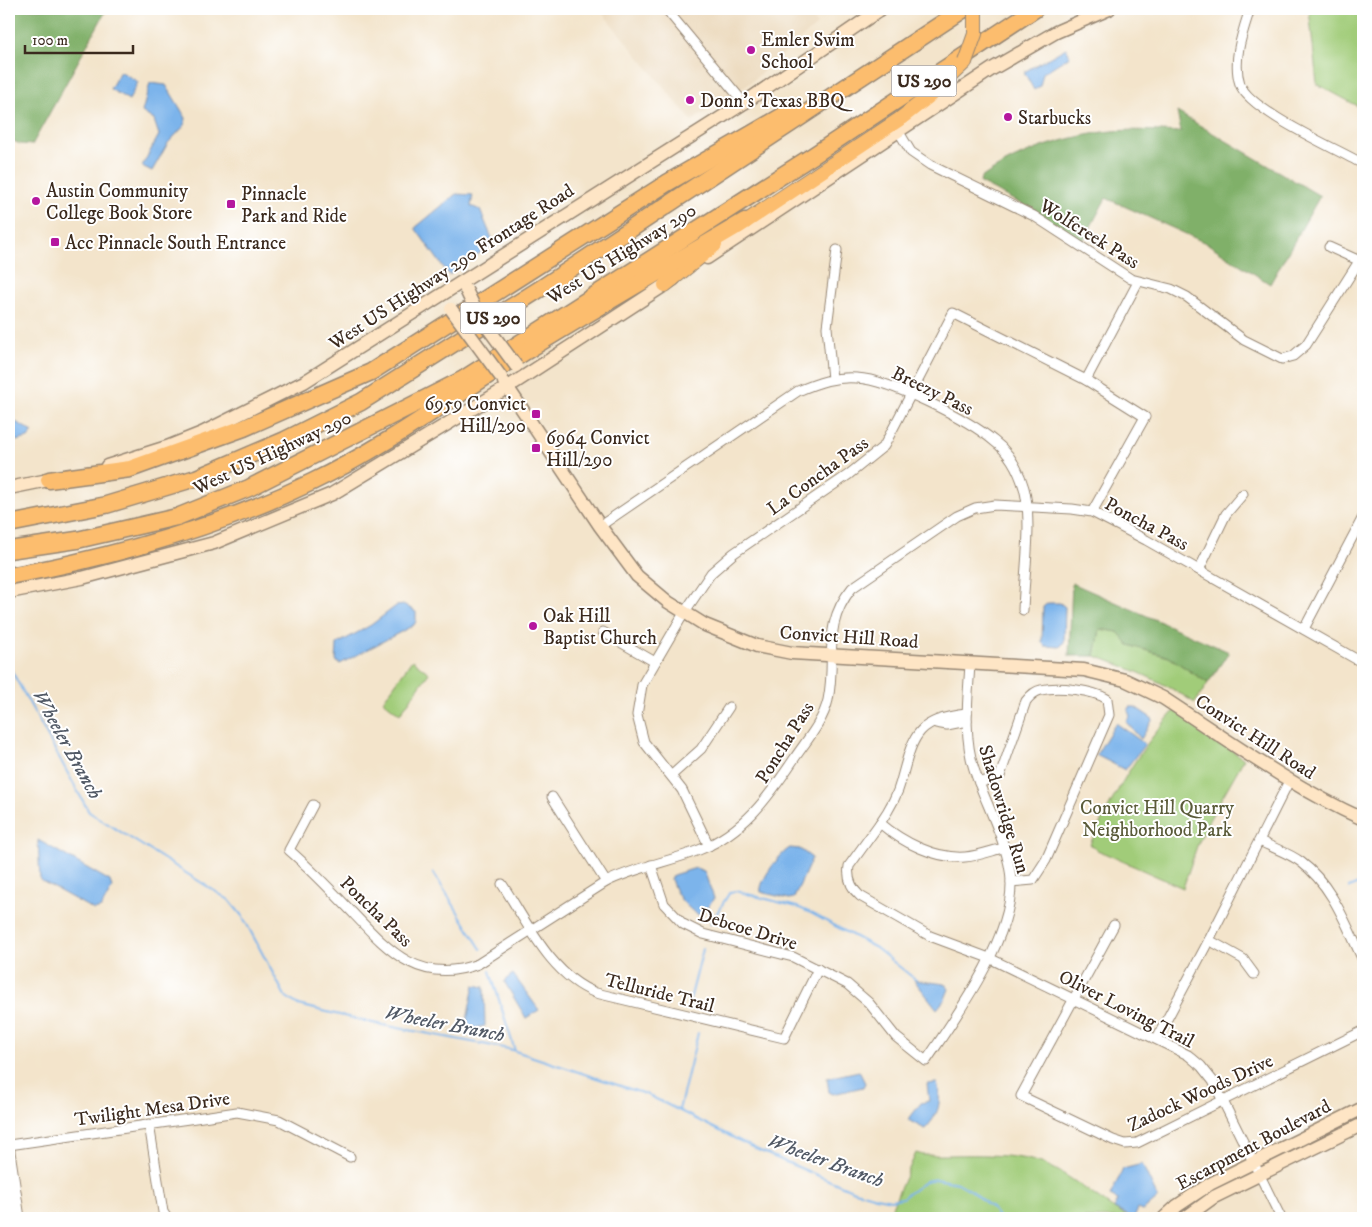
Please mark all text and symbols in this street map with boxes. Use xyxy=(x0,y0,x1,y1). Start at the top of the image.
scale bar xyxy=(25,22,132,54)
place label: Emler Swim School xyxy=(761,29,855,74)
text: 100 m xyxy=(32,31,68,50)
marker: Emler Swim School xyxy=(745,44,757,56)
road number: US 290 xyxy=(892,66,956,96)
place label: Donn's Texas BBQ xyxy=(700,90,853,113)
marker: Donn's Texas BBQ xyxy=(684,94,696,106)
place label: Starbucks xyxy=(1018,107,1091,130)
marker: Starbucks xyxy=(1002,111,1014,123)
street label: West US Highway 290 Frontage Road xyxy=(324,179,579,356)
place label: Austin Community College Book Store xyxy=(46,180,192,225)
place label: Pinnacle Park and Ride xyxy=(241,183,347,228)
street label: Wolfcreek Pass xyxy=(1034,194,1143,274)
marker: Austin Community College Book Store xyxy=(30,195,42,207)
marker: Pinnacle Park and Ride xyxy=(225,198,237,210)
street label: West US Highway 290 xyxy=(542,199,701,310)
place label: Acc Pinnacle South Entrance xyxy=(65,232,286,255)
marker: Acc Pinnacle South Entrance xyxy=(49,236,61,248)
road number: US 290 xyxy=(460,302,526,334)
street label: Breezy Pass xyxy=(888,362,977,421)
place label: 6959 Convict Hill/290 xyxy=(424,393,526,438)
street label: West US Highway 290 xyxy=(189,407,355,501)
marker: 6959 Convict Hill/290 xyxy=(530,408,542,420)
place label: 6964 Convict Hill/290 xyxy=(546,427,650,472)
street label: La Concha Pass xyxy=(763,432,873,521)
marker: 6964 Convict Hill/290 xyxy=(530,442,542,454)
street label: Poncha Pass xyxy=(1100,493,1192,556)
place label: Oak Hill Baptist Church xyxy=(543,605,657,650)
marker: Oak Hill Baptist Church xyxy=(527,620,539,632)
street label: Convict Hill Road xyxy=(779,621,920,654)
water label: Wheeler Branch xyxy=(26,686,107,804)
street label: Convict Hill Road xyxy=(1191,690,1320,785)
street label: Poncha Pass xyxy=(751,698,819,788)
street label: Shadowridge Run xyxy=(973,742,1034,877)
park label: Convict Hill Quarry Neighborhood Park xyxy=(1080,797,1235,842)
street label: Poncha Pass xyxy=(335,872,417,952)
street label: Debcoe Drive xyxy=(695,903,800,955)
street label: Oliver Loving Trail xyxy=(1055,965,1198,1054)
street label: Telluride Trail xyxy=(602,969,717,1018)
water label: Wheeler Branch xyxy=(383,1001,507,1048)
street label: Zadock Woods Drive xyxy=(1124,1050,1277,1137)
street label: Twilight Mesa Drive xyxy=(73,1087,231,1132)
street label: Escarpment Boulevard xyxy=(1173,1095,1335,1196)
water label: Wheeler Branch xyxy=(764,1129,887,1194)

